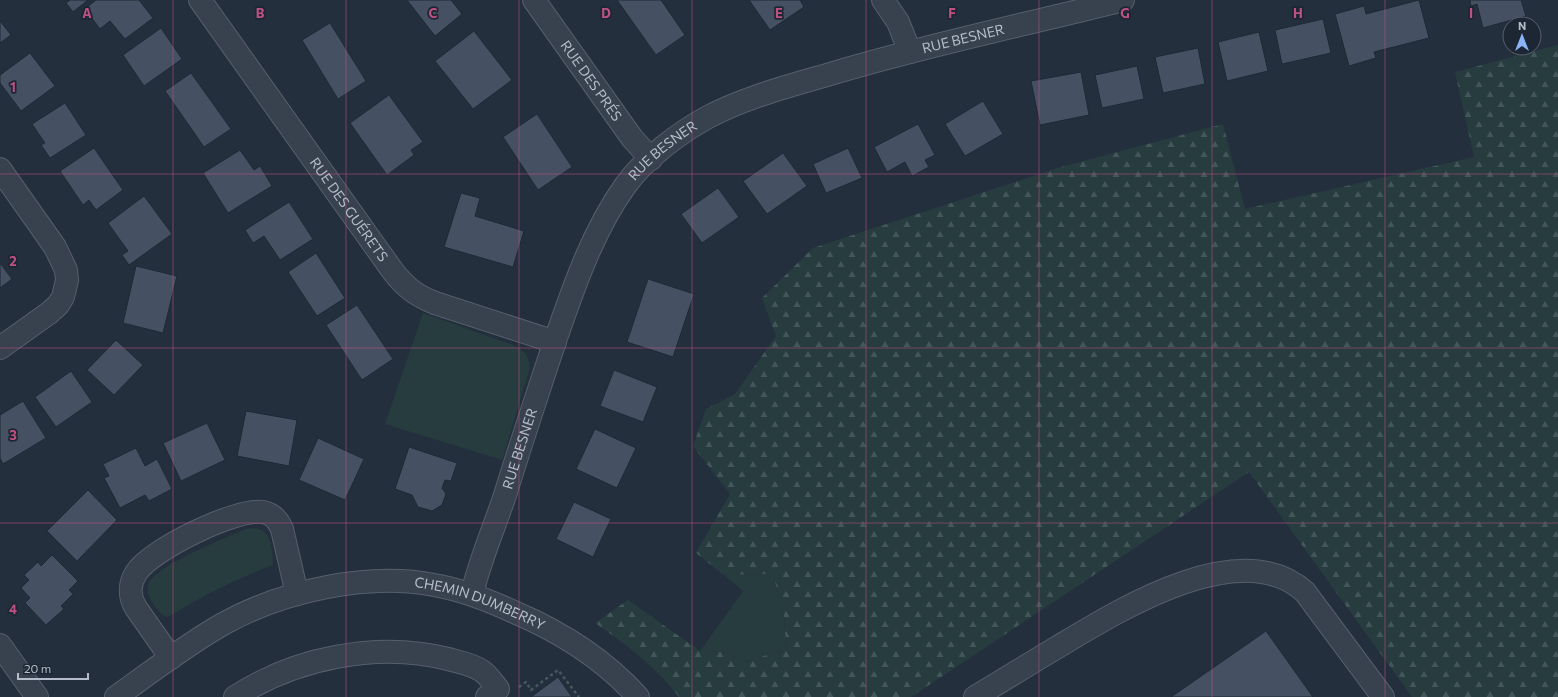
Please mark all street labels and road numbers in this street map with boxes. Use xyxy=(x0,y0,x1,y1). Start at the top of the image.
street label: RUE BESNER xyxy=(920,20,1006,56)
street label: RUE DES PRÉS xyxy=(557,37,626,124)
street label: RUE BESNER xyxy=(624,117,700,183)
street label: RUE DES GUÉRETS xyxy=(307,154,392,264)
street label: RUE BESNER xyxy=(498,406,540,491)
street label: CHEMIN DUMBERRY xyxy=(414,573,548,633)

